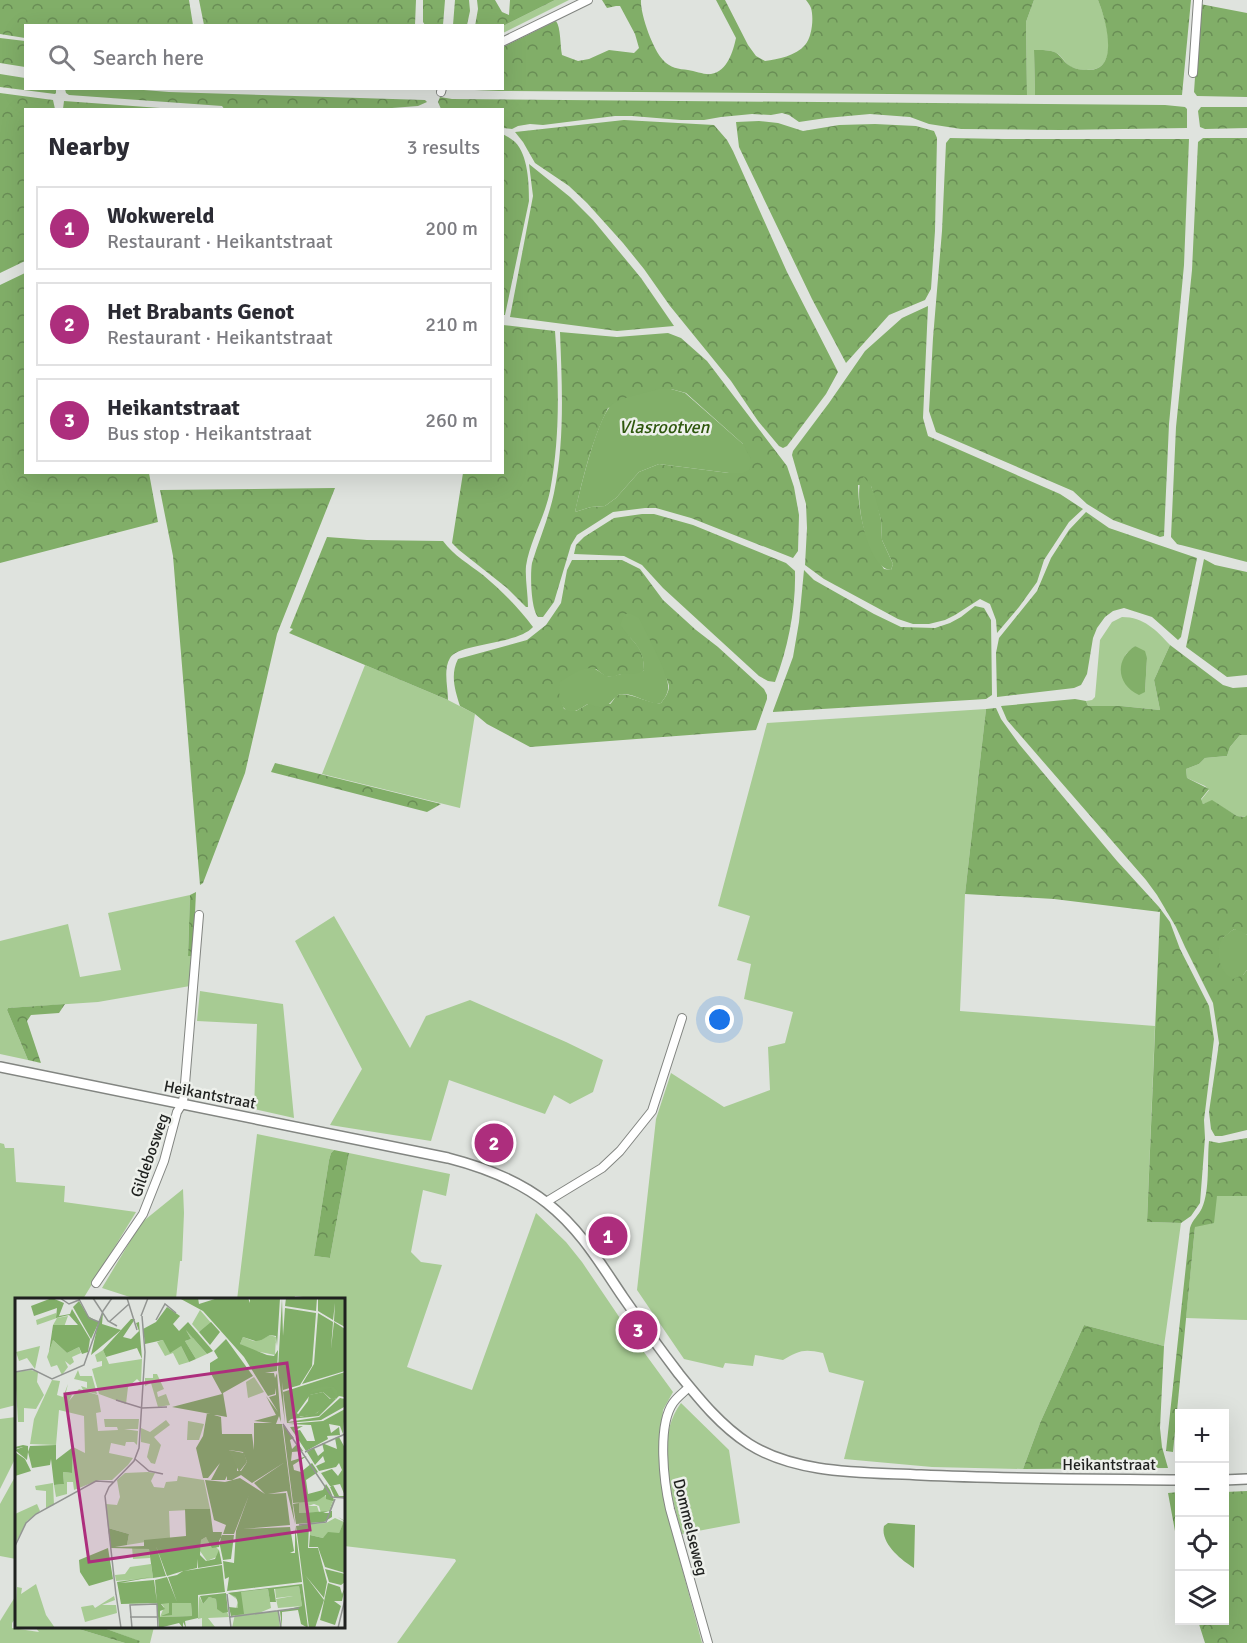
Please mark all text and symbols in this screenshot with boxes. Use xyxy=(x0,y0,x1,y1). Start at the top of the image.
search box xyxy=(24,24,504,90)
icon: search xyxy=(45,41,78,74)
text: Search here xyxy=(93,44,204,71)
text: Nearby xyxy=(48,131,129,163)
text: 3 results xyxy=(407,135,480,160)
text: Wokwereld xyxy=(107,202,214,229)
text: 1 xyxy=(64,216,75,241)
text: 200 m xyxy=(425,216,478,241)
text: Restaurant · Heikantstraat xyxy=(107,229,333,254)
text: Het Brabants Genot xyxy=(107,298,294,325)
text: 2 xyxy=(64,312,75,337)
text: 210 m xyxy=(425,312,478,337)
text: Restaurant · Heikantstraat xyxy=(107,325,333,350)
text: Heikantstraat xyxy=(107,394,240,421)
text: 3 xyxy=(64,408,75,433)
text: 260 m xyxy=(425,408,478,433)
water label: Vlasrootven xyxy=(619,416,711,438)
text: Bus stop · Heikantstraat xyxy=(107,421,312,446)
your location xyxy=(705,1005,734,1034)
street label: Heikantstraat xyxy=(162,1076,258,1114)
street label: Gildebosweg xyxy=(126,1111,174,1200)
pin: 2 xyxy=(474,1120,514,1166)
pin: 1 xyxy=(588,1214,628,1258)
inset map xyxy=(15,1298,345,1628)
pin: 3 xyxy=(618,1308,658,1352)
map controls xyxy=(1175,1409,1229,1625)
button: + xyxy=(1175,1409,1229,1463)
street label: Heikantstraat xyxy=(1062,1455,1156,1475)
button: − xyxy=(1175,1463,1229,1517)
street label: Dommelseweg xyxy=(668,1477,712,1578)
button: locate xyxy=(1175,1517,1229,1571)
button: layers xyxy=(1175,1571,1229,1625)

